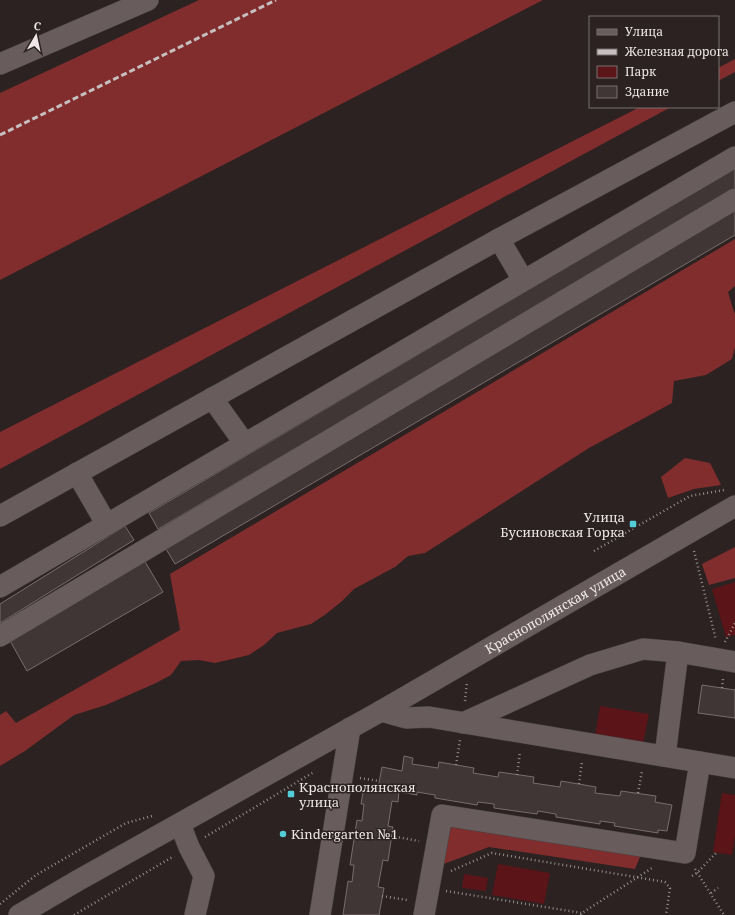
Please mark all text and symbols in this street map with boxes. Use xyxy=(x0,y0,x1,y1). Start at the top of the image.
north arrow xyxy=(16,16,56,56)
legend xyxy=(589,16,719,108)
text: С xyxy=(33,18,42,34)
text: Улица xyxy=(625,23,663,40)
text: Железная дорога xyxy=(624,43,729,60)
text: Парк xyxy=(625,63,657,80)
text: Здание xyxy=(625,83,669,100)
place label: Улица Бусиновская Горка xyxy=(500,508,625,541)
marker: Улица Бусиновская Горка xyxy=(628,519,638,529)
street label: Краснополянская улица xyxy=(481,562,629,658)
place label: Краснополянская улица xyxy=(299,778,416,811)
marker: Краснополянская улица xyxy=(286,789,296,799)
place label: Kindergarten №1 xyxy=(291,825,398,843)
marker: Kindergarten №1 xyxy=(278,829,288,839)

